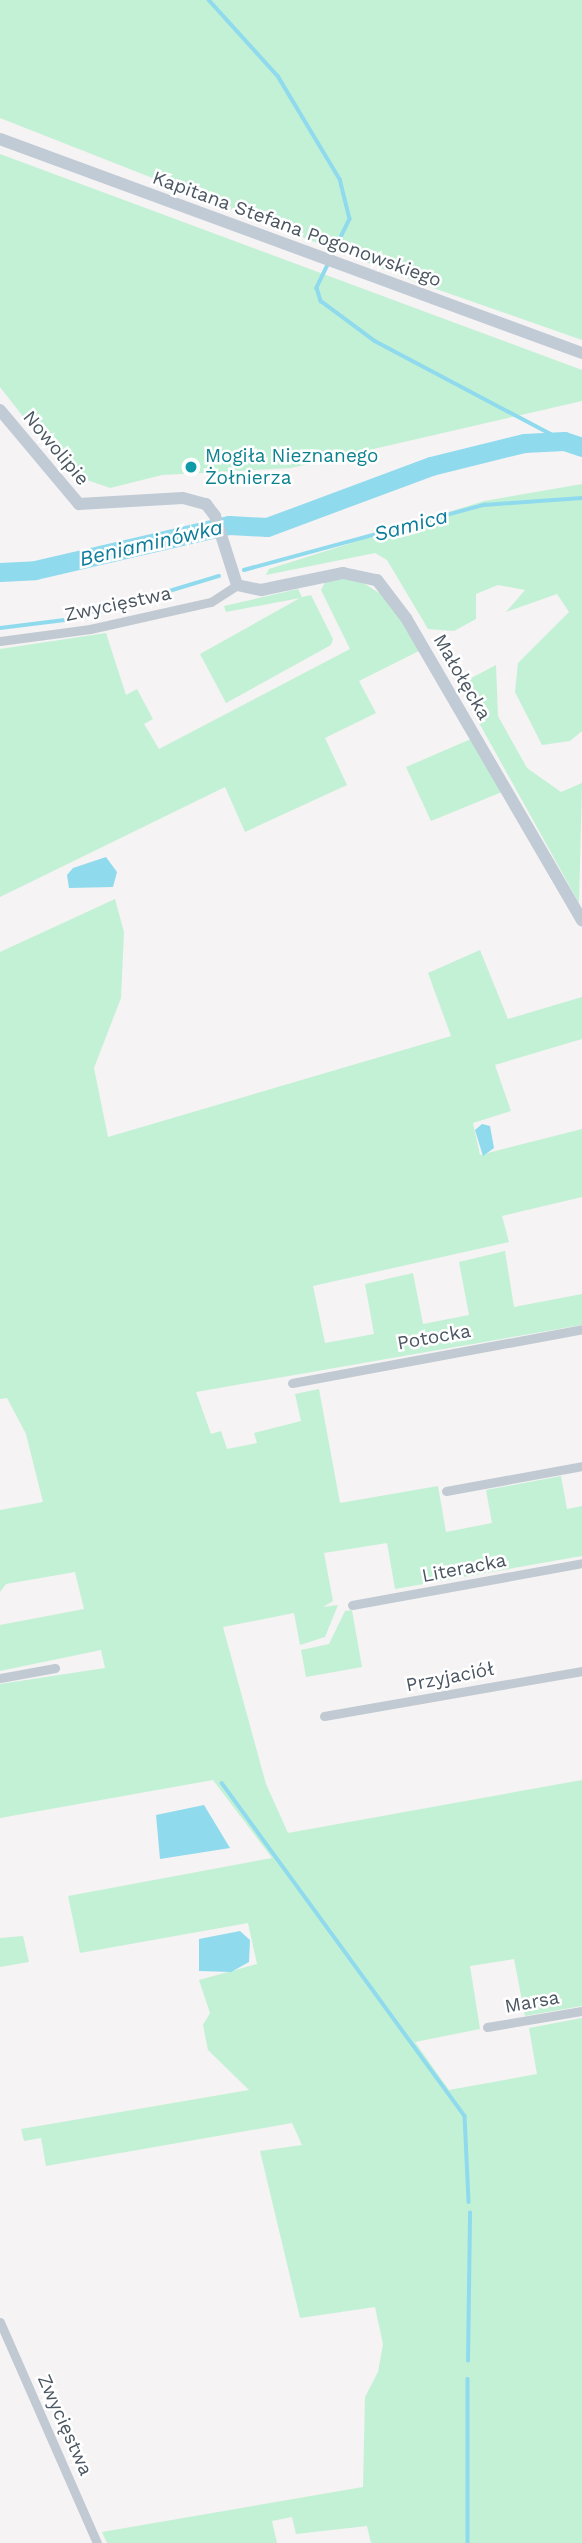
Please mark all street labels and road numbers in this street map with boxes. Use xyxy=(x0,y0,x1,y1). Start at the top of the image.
street label: Kapitana Stefana Pogonowskiego xyxy=(149,166,445,292)
street label: Nowolipie xyxy=(18,406,94,490)
street label: Zwycięstwa xyxy=(63,582,173,626)
street label: Małołęcka xyxy=(428,630,496,724)
street label: Potocka xyxy=(396,1319,472,1355)
street label: Literacka xyxy=(420,1549,508,1587)
street label: Przyjaciół xyxy=(404,1657,496,1697)
street label: Marsa xyxy=(503,1986,561,2018)
street label: Zwycięstwa xyxy=(33,2371,97,2479)

